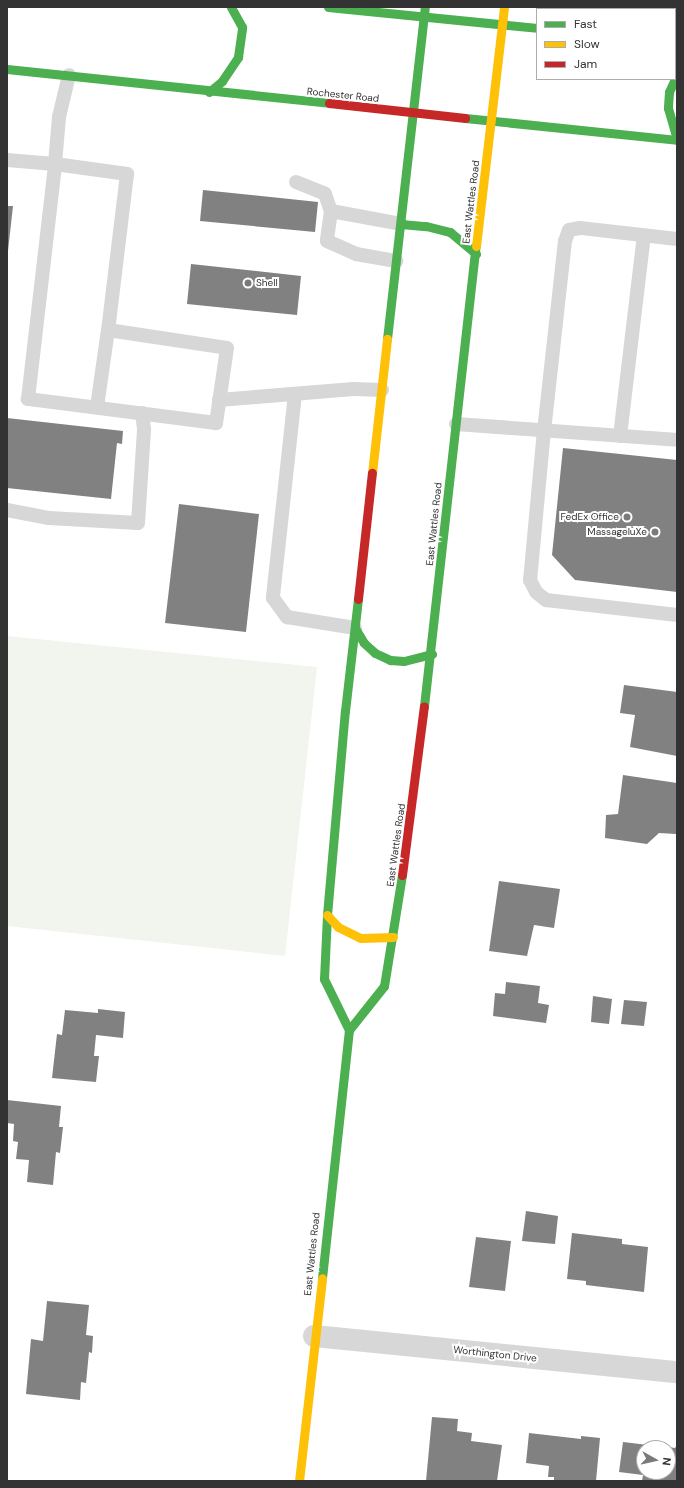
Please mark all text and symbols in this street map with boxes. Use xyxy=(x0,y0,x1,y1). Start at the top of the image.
legend xyxy=(536,8,676,80)
text: Fast xyxy=(574,16,597,32)
text: Slow xyxy=(574,36,600,52)
text: Jam xyxy=(574,56,597,72)
street label: Rochester Road xyxy=(306,85,380,105)
street label: East Wattles Road xyxy=(460,160,482,244)
place label: Shell xyxy=(256,277,278,289)
marker: Shell xyxy=(243,278,253,288)
street label: East Wattles Road xyxy=(424,482,444,566)
place label: FedEx Office xyxy=(560,511,619,523)
marker: FedEx Office xyxy=(622,512,632,522)
place label: MassageluXe xyxy=(587,526,647,538)
marker: MassageluXe xyxy=(650,527,660,537)
street label: East Wattles Road xyxy=(384,803,408,887)
street label: East Wattles Road xyxy=(302,1212,322,1296)
street label: Worthington Drive xyxy=(453,1344,537,1364)
north arrow xyxy=(636,1440,676,1480)
text: N xyxy=(659,1457,674,1466)

